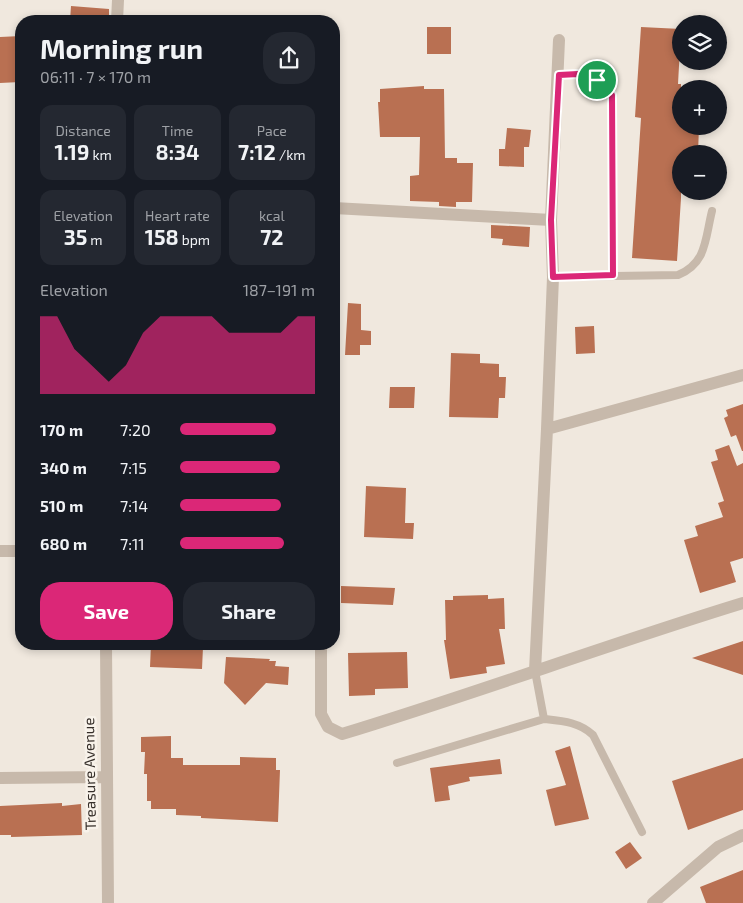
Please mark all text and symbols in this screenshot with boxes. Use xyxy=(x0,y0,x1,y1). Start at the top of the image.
map controls xyxy=(672,15,727,200)
button: layers xyxy=(672,15,727,70)
text: Morning run xyxy=(40,31,203,65)
button: share xyxy=(263,32,315,84)
pin xyxy=(576,59,618,101)
icon: arrive xyxy=(583,66,611,94)
text: 06:11 · 7 × 170 m xyxy=(40,67,151,86)
button: + xyxy=(672,80,727,135)
text: Distance xyxy=(56,122,111,139)
text: Time xyxy=(162,122,193,139)
text: Pace xyxy=(257,122,287,139)
text: 1.19 xyxy=(55,139,89,164)
text: 8:34 xyxy=(156,139,199,164)
text: 7:12 xyxy=(238,139,276,164)
button: − xyxy=(672,145,727,200)
text: km xyxy=(89,146,112,163)
text: /km xyxy=(276,146,306,163)
text: Elevation xyxy=(53,207,113,224)
text: Heart rate xyxy=(145,207,210,224)
text: kcal xyxy=(259,207,285,224)
text: 35 xyxy=(64,224,87,249)
text: 158 xyxy=(145,224,179,249)
text: 72 xyxy=(260,224,283,249)
text: m xyxy=(87,231,103,248)
text: bpm xyxy=(179,231,210,248)
text: Elevation xyxy=(40,280,108,299)
text: 187–191 m xyxy=(243,280,315,299)
text: 170 m xyxy=(40,420,83,439)
text: 7:20 xyxy=(120,420,151,439)
text: 340 m xyxy=(40,458,87,477)
text: 7:15 xyxy=(120,458,147,477)
text: 510 m xyxy=(40,496,83,515)
text: 7:14 xyxy=(120,496,148,515)
text: 680 m xyxy=(40,534,87,553)
text: 7:11 xyxy=(120,534,145,553)
button: Save xyxy=(40,582,173,640)
button: Share xyxy=(183,582,315,640)
street label: Treasure Avenue xyxy=(79,718,99,831)

